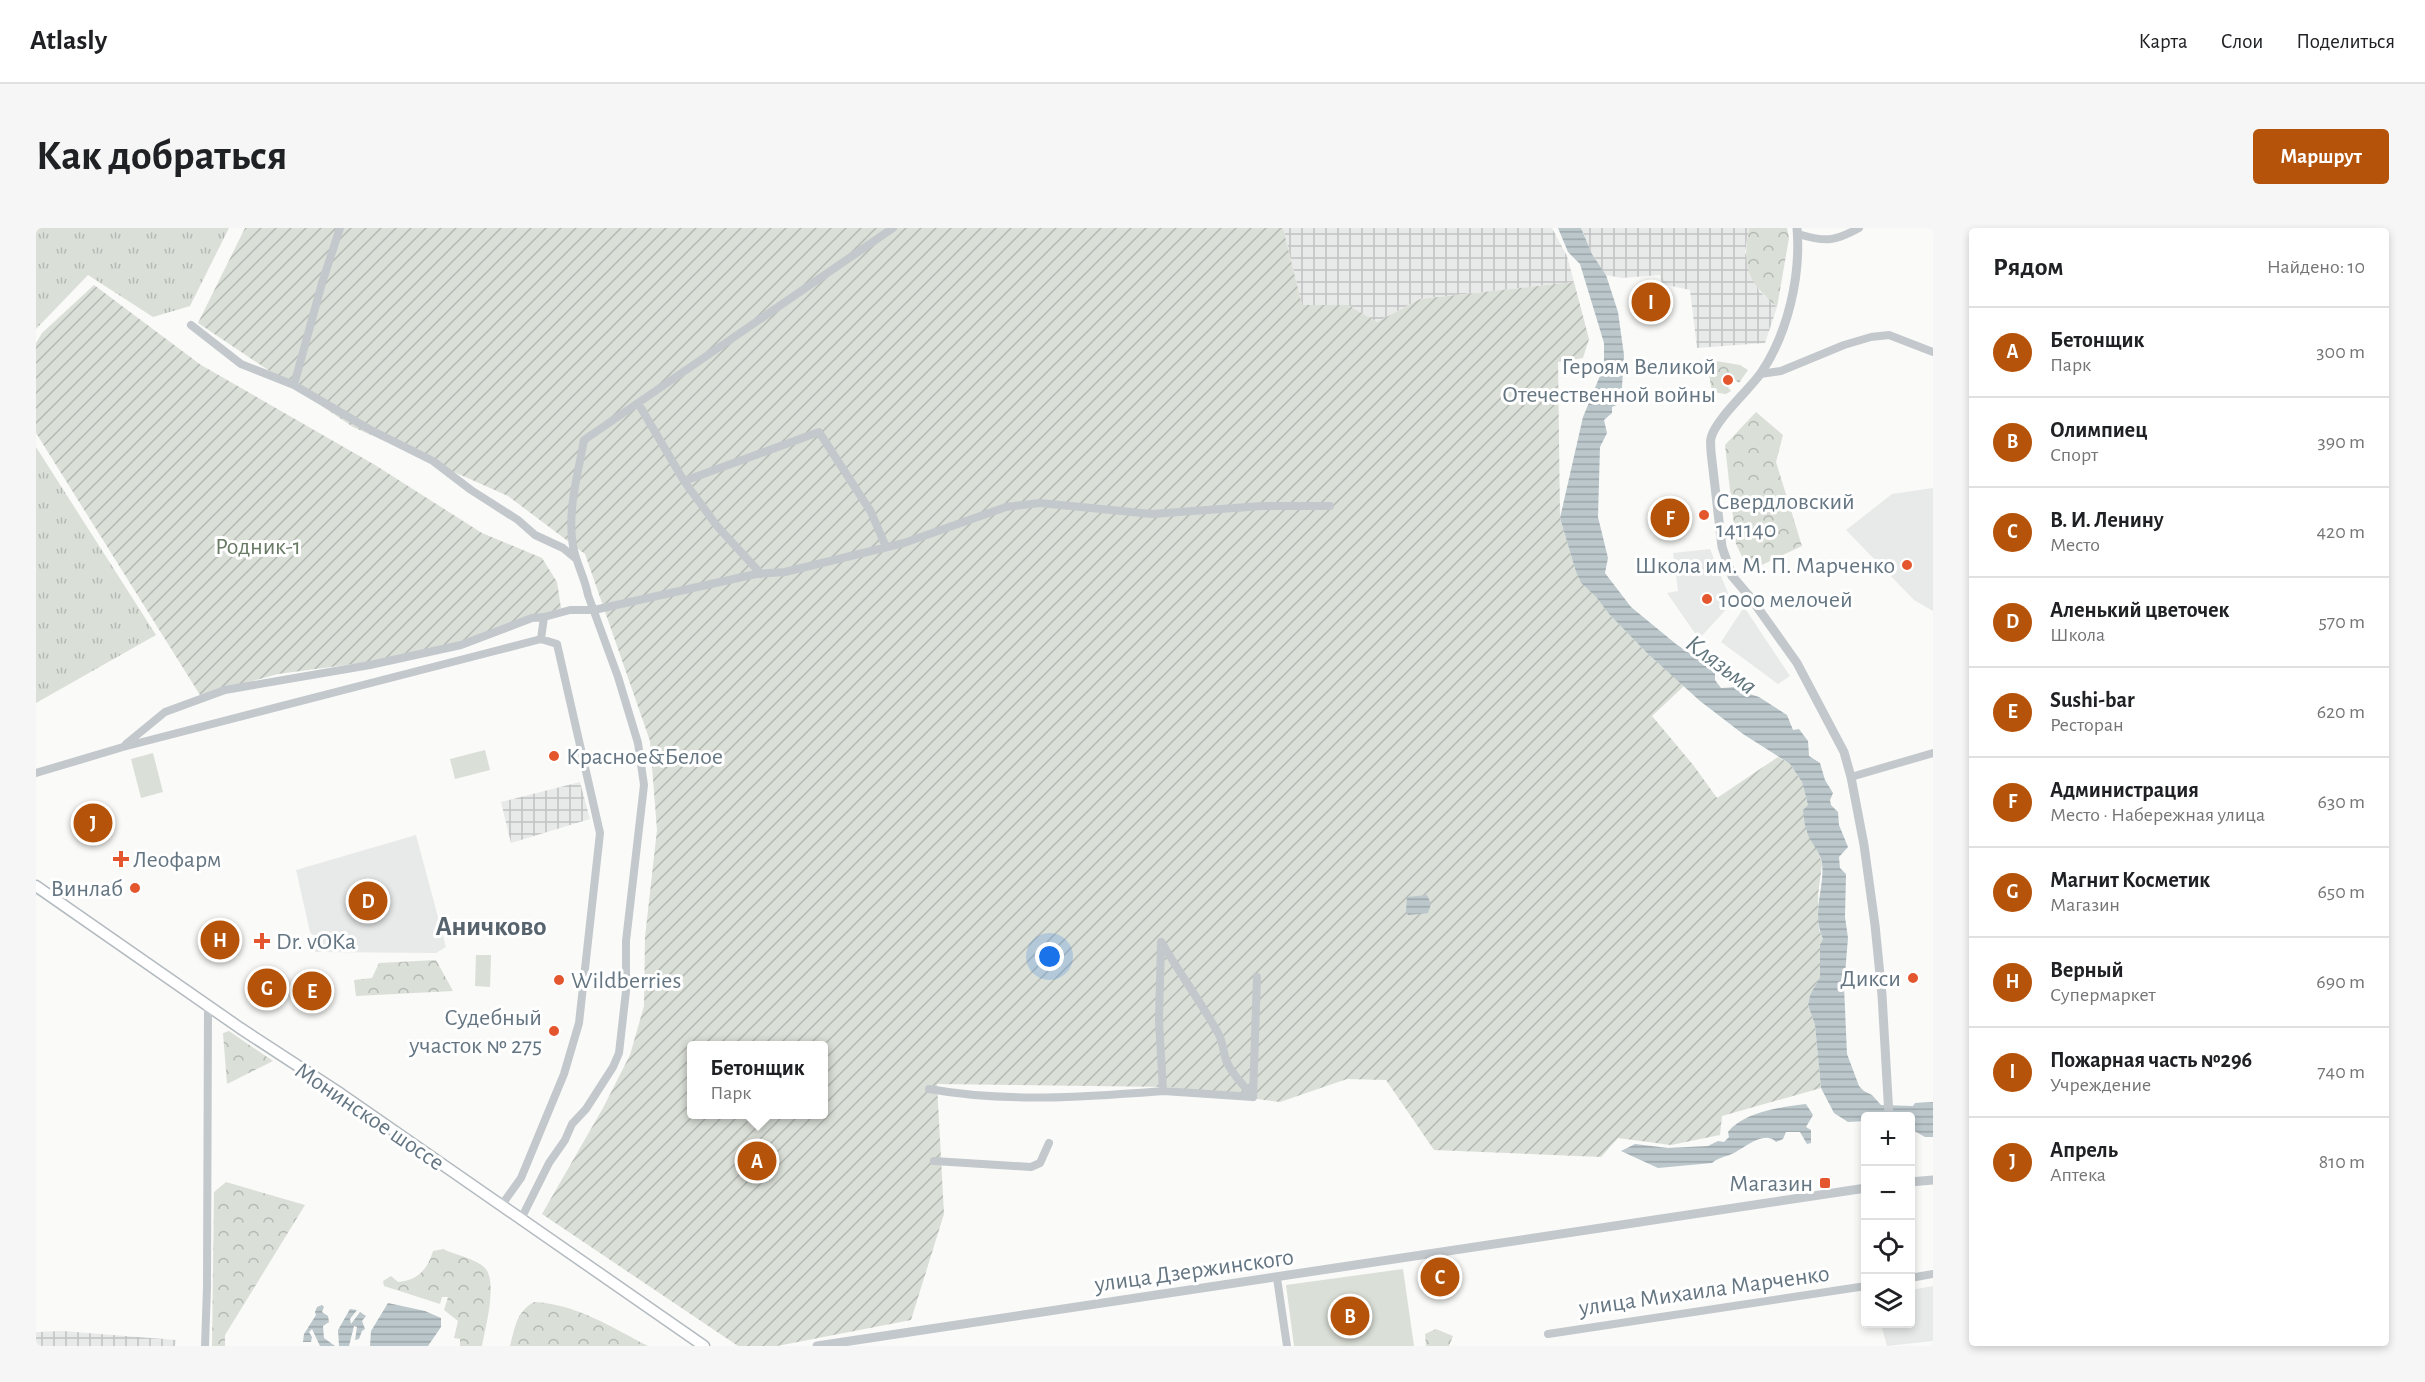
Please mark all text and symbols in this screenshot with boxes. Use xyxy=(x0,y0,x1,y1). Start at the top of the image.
text: Atlasly xyxy=(30,27,107,55)
text: Карта xyxy=(2138,31,2188,52)
text: Слои xyxy=(2221,31,2263,52)
text: Поделиться xyxy=(2296,31,2395,52)
button: Маршрут xyxy=(2253,129,2389,184)
text: Как добраться xyxy=(36,135,287,177)
text: Рядом xyxy=(1993,254,2064,280)
text: Найдено: 10 xyxy=(2267,257,2365,277)
pin: I xyxy=(1632,280,1670,325)
text: Бетонщик xyxy=(2050,329,2144,351)
text: A xyxy=(2007,342,2019,362)
text: 300 m xyxy=(2316,342,2365,362)
place label: Героям Великой Отечественной войны xyxy=(1502,355,1716,407)
text: Парк xyxy=(2050,355,2091,375)
marker: Героям Великой Отечественной войны xyxy=(1721,373,1735,387)
text: Олимпиец xyxy=(2050,419,2148,441)
text: B xyxy=(2007,432,2018,452)
text: 390 m xyxy=(2318,432,2365,452)
text: Спорт xyxy=(2050,445,2098,465)
place label: Свердловский 141140 xyxy=(1716,490,1855,542)
pin: F xyxy=(1650,496,1690,540)
marker: Свердловский 141140 xyxy=(1697,508,1711,522)
text: В. И. Ленину xyxy=(2050,509,2164,531)
text: C xyxy=(2007,522,2018,542)
text: 420 m xyxy=(2316,522,2365,542)
park label: Родник-1 xyxy=(215,535,301,559)
text: Место xyxy=(2050,535,2100,555)
place label: Школа им. М. П. Марченко xyxy=(1635,554,1895,578)
marker: Школа им. М. П. Марченко xyxy=(1900,558,1914,572)
place label: 1000 мелочей xyxy=(1719,588,1853,612)
marker: 1000 мелочей xyxy=(1700,592,1714,606)
text: Аленький цветочек xyxy=(2050,599,2230,621)
text: D xyxy=(2006,612,2019,632)
text: 570 m xyxy=(2318,612,2365,632)
text: Школа xyxy=(2050,625,2105,645)
water label: Клязьма xyxy=(1681,630,1762,700)
text: Sushi-bar xyxy=(2050,689,2135,711)
text: E xyxy=(2007,702,2018,722)
text: 620 m xyxy=(2317,702,2365,722)
text: Ресторан xyxy=(2050,715,2124,735)
place label: Красное&Белое xyxy=(566,745,723,769)
marker: Красное&Белое xyxy=(547,749,561,763)
text: Администрация xyxy=(2050,779,2199,801)
text: F xyxy=(2008,792,2017,812)
text: 630 m xyxy=(2318,792,2365,812)
pin: J xyxy=(74,800,112,846)
text: Место · Набережная улица xyxy=(2050,805,2265,825)
place label: Леофарм xyxy=(133,848,222,872)
marker: Леофарм xyxy=(114,852,128,866)
text: Магнит Косметик xyxy=(2050,869,2210,891)
place label: Винлаб xyxy=(50,877,123,901)
pin: D xyxy=(348,878,388,924)
marker: Винлаб xyxy=(128,881,142,895)
text: G xyxy=(2007,882,2018,902)
text: 650 m xyxy=(2317,882,2365,902)
text: Магазин xyxy=(2050,895,2120,915)
district label: Аничково xyxy=(435,913,547,940)
pin: H xyxy=(200,918,240,962)
place label: Dr. vOKa xyxy=(276,930,356,954)
marker: Dr. vOKa xyxy=(253,932,271,950)
your location xyxy=(1035,942,1064,971)
text: Верный xyxy=(2050,959,2124,981)
pin: G xyxy=(248,966,286,1011)
place label: Дикси xyxy=(1840,967,1901,991)
pin: E xyxy=(292,968,332,1014)
place label: Wildberries xyxy=(571,969,681,993)
marker: Дикси xyxy=(1906,971,1920,985)
text: H xyxy=(2006,972,2019,992)
text: 690 m xyxy=(2316,972,2365,992)
marker: Wildberries xyxy=(552,973,566,987)
text: Супермаркет xyxy=(2050,985,2156,1005)
place label: Судебный участок № 275 xyxy=(408,1006,542,1058)
marker: Судебный участок № 275 xyxy=(547,1024,561,1038)
popup xyxy=(687,1041,828,1119)
text: Пожарная часть №296 xyxy=(2050,1049,2252,1071)
text: Бетонщик xyxy=(710,1057,805,1079)
street label: Монинское шоссе xyxy=(291,1058,448,1175)
text: I xyxy=(2010,1062,2015,1082)
text: 740 m xyxy=(2317,1062,2365,1082)
text: Учреждение xyxy=(2050,1075,2151,1095)
text: Парк xyxy=(710,1083,751,1103)
map controls xyxy=(1861,1112,1915,1328)
button: + xyxy=(1861,1112,1915,1166)
pin: A xyxy=(738,1138,776,1184)
text: Апрель xyxy=(2050,1139,2118,1161)
text: J xyxy=(2009,1152,2016,1172)
text: 810 m xyxy=(2319,1152,2365,1172)
text: Аптека xyxy=(2050,1165,2106,1185)
button: − xyxy=(1861,1166,1915,1220)
place label: Магазин xyxy=(1729,1172,1813,1196)
marker: Магазин xyxy=(1818,1176,1832,1190)
button: locate xyxy=(1861,1220,1915,1274)
street label: улица Дзержинского xyxy=(1092,1245,1295,1297)
pin: C xyxy=(1420,1254,1460,1300)
street label: улица Михаила Марченко xyxy=(1576,1262,1831,1321)
button: layers xyxy=(1861,1274,1915,1328)
pin: B xyxy=(1330,1294,1370,1338)

